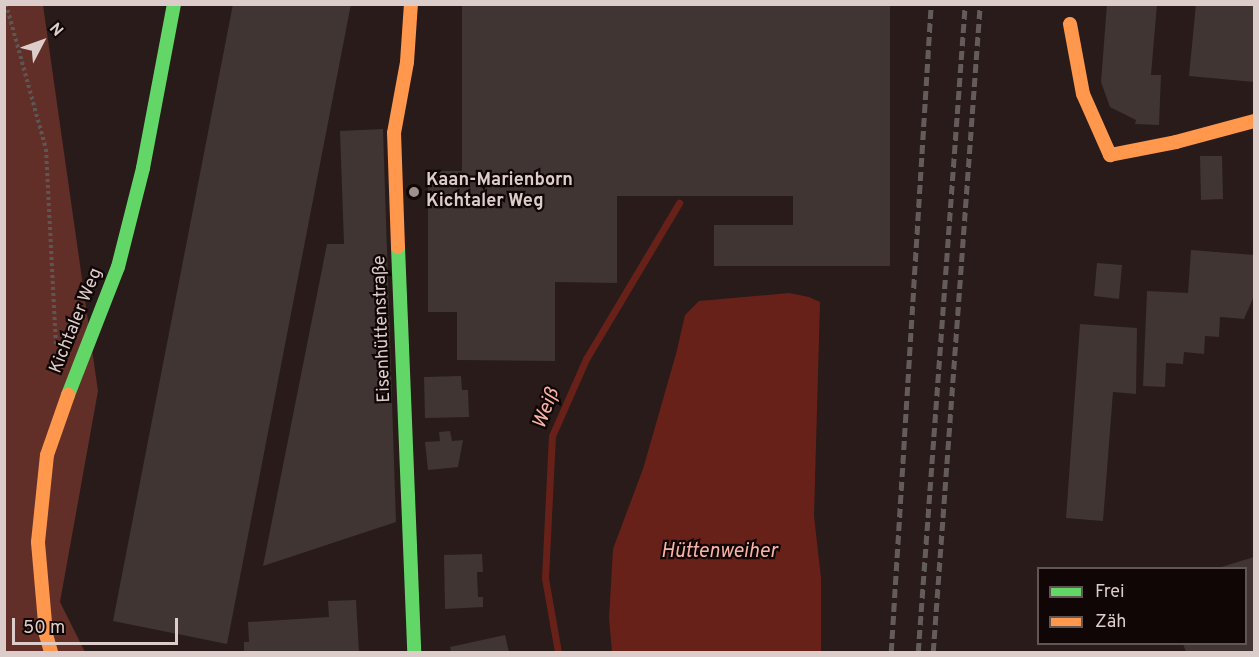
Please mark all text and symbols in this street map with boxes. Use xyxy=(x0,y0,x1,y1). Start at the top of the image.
north arrow xyxy=(12,12,72,72)
text: N xyxy=(44,19,67,41)
place label: Kaan-Marienborn Kichtaler Weg xyxy=(426,171,573,213)
marker: Kaan-Marienborn Kichtaler Weg xyxy=(407,185,421,199)
street label: Eisenhüttenstraße xyxy=(370,255,396,403)
street label: Kichtaler Weg xyxy=(46,265,108,377)
water label: Weiß xyxy=(528,385,566,433)
water label: Hüttenweiher xyxy=(661,540,777,564)
legend xyxy=(1037,567,1247,645)
text: Frei xyxy=(1095,581,1125,604)
scale bar xyxy=(15,606,182,644)
text: Zäh xyxy=(1095,611,1126,634)
text: 50 m xyxy=(23,617,65,640)

